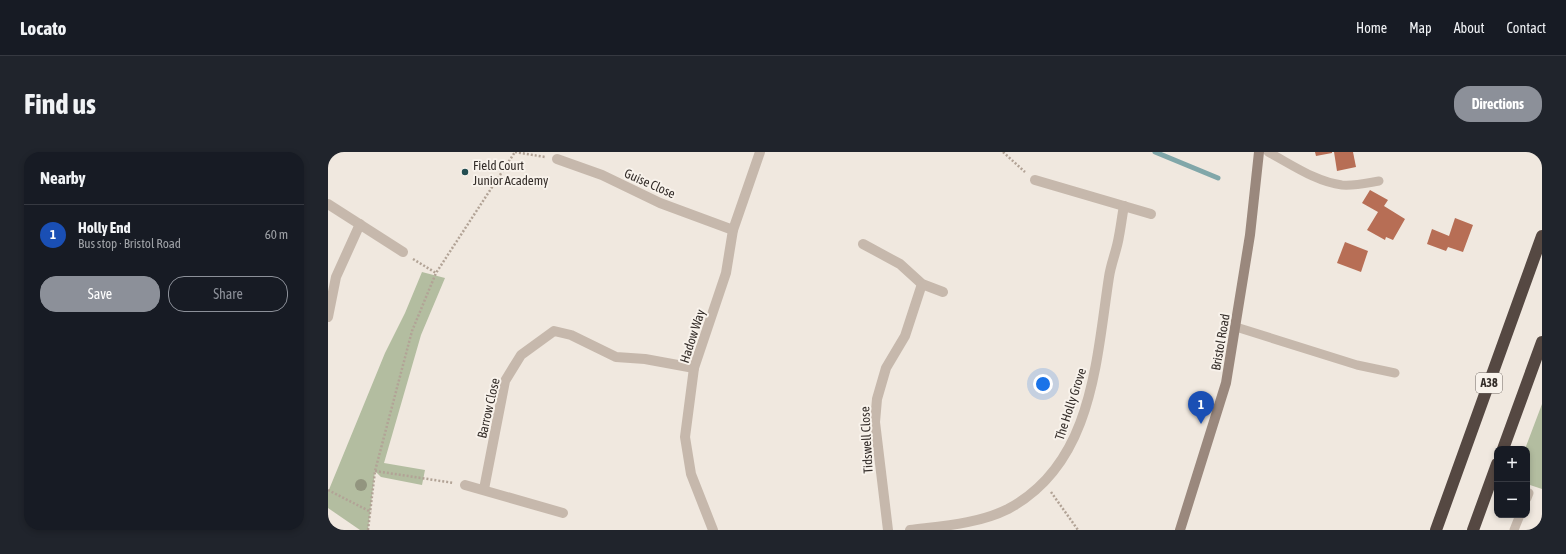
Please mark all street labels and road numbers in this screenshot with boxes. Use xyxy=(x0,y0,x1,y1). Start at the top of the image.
street label: Guise Close xyxy=(622,166,678,201)
street label: Hadow Way xyxy=(677,307,708,365)
street label: Bristol Road xyxy=(1208,313,1233,372)
street label: The Holly Grove xyxy=(1052,366,1089,442)
road number: A38 xyxy=(1476,373,1502,393)
street label: Barrow Close xyxy=(474,377,503,440)
street label: Tidswell Close xyxy=(857,406,876,474)

